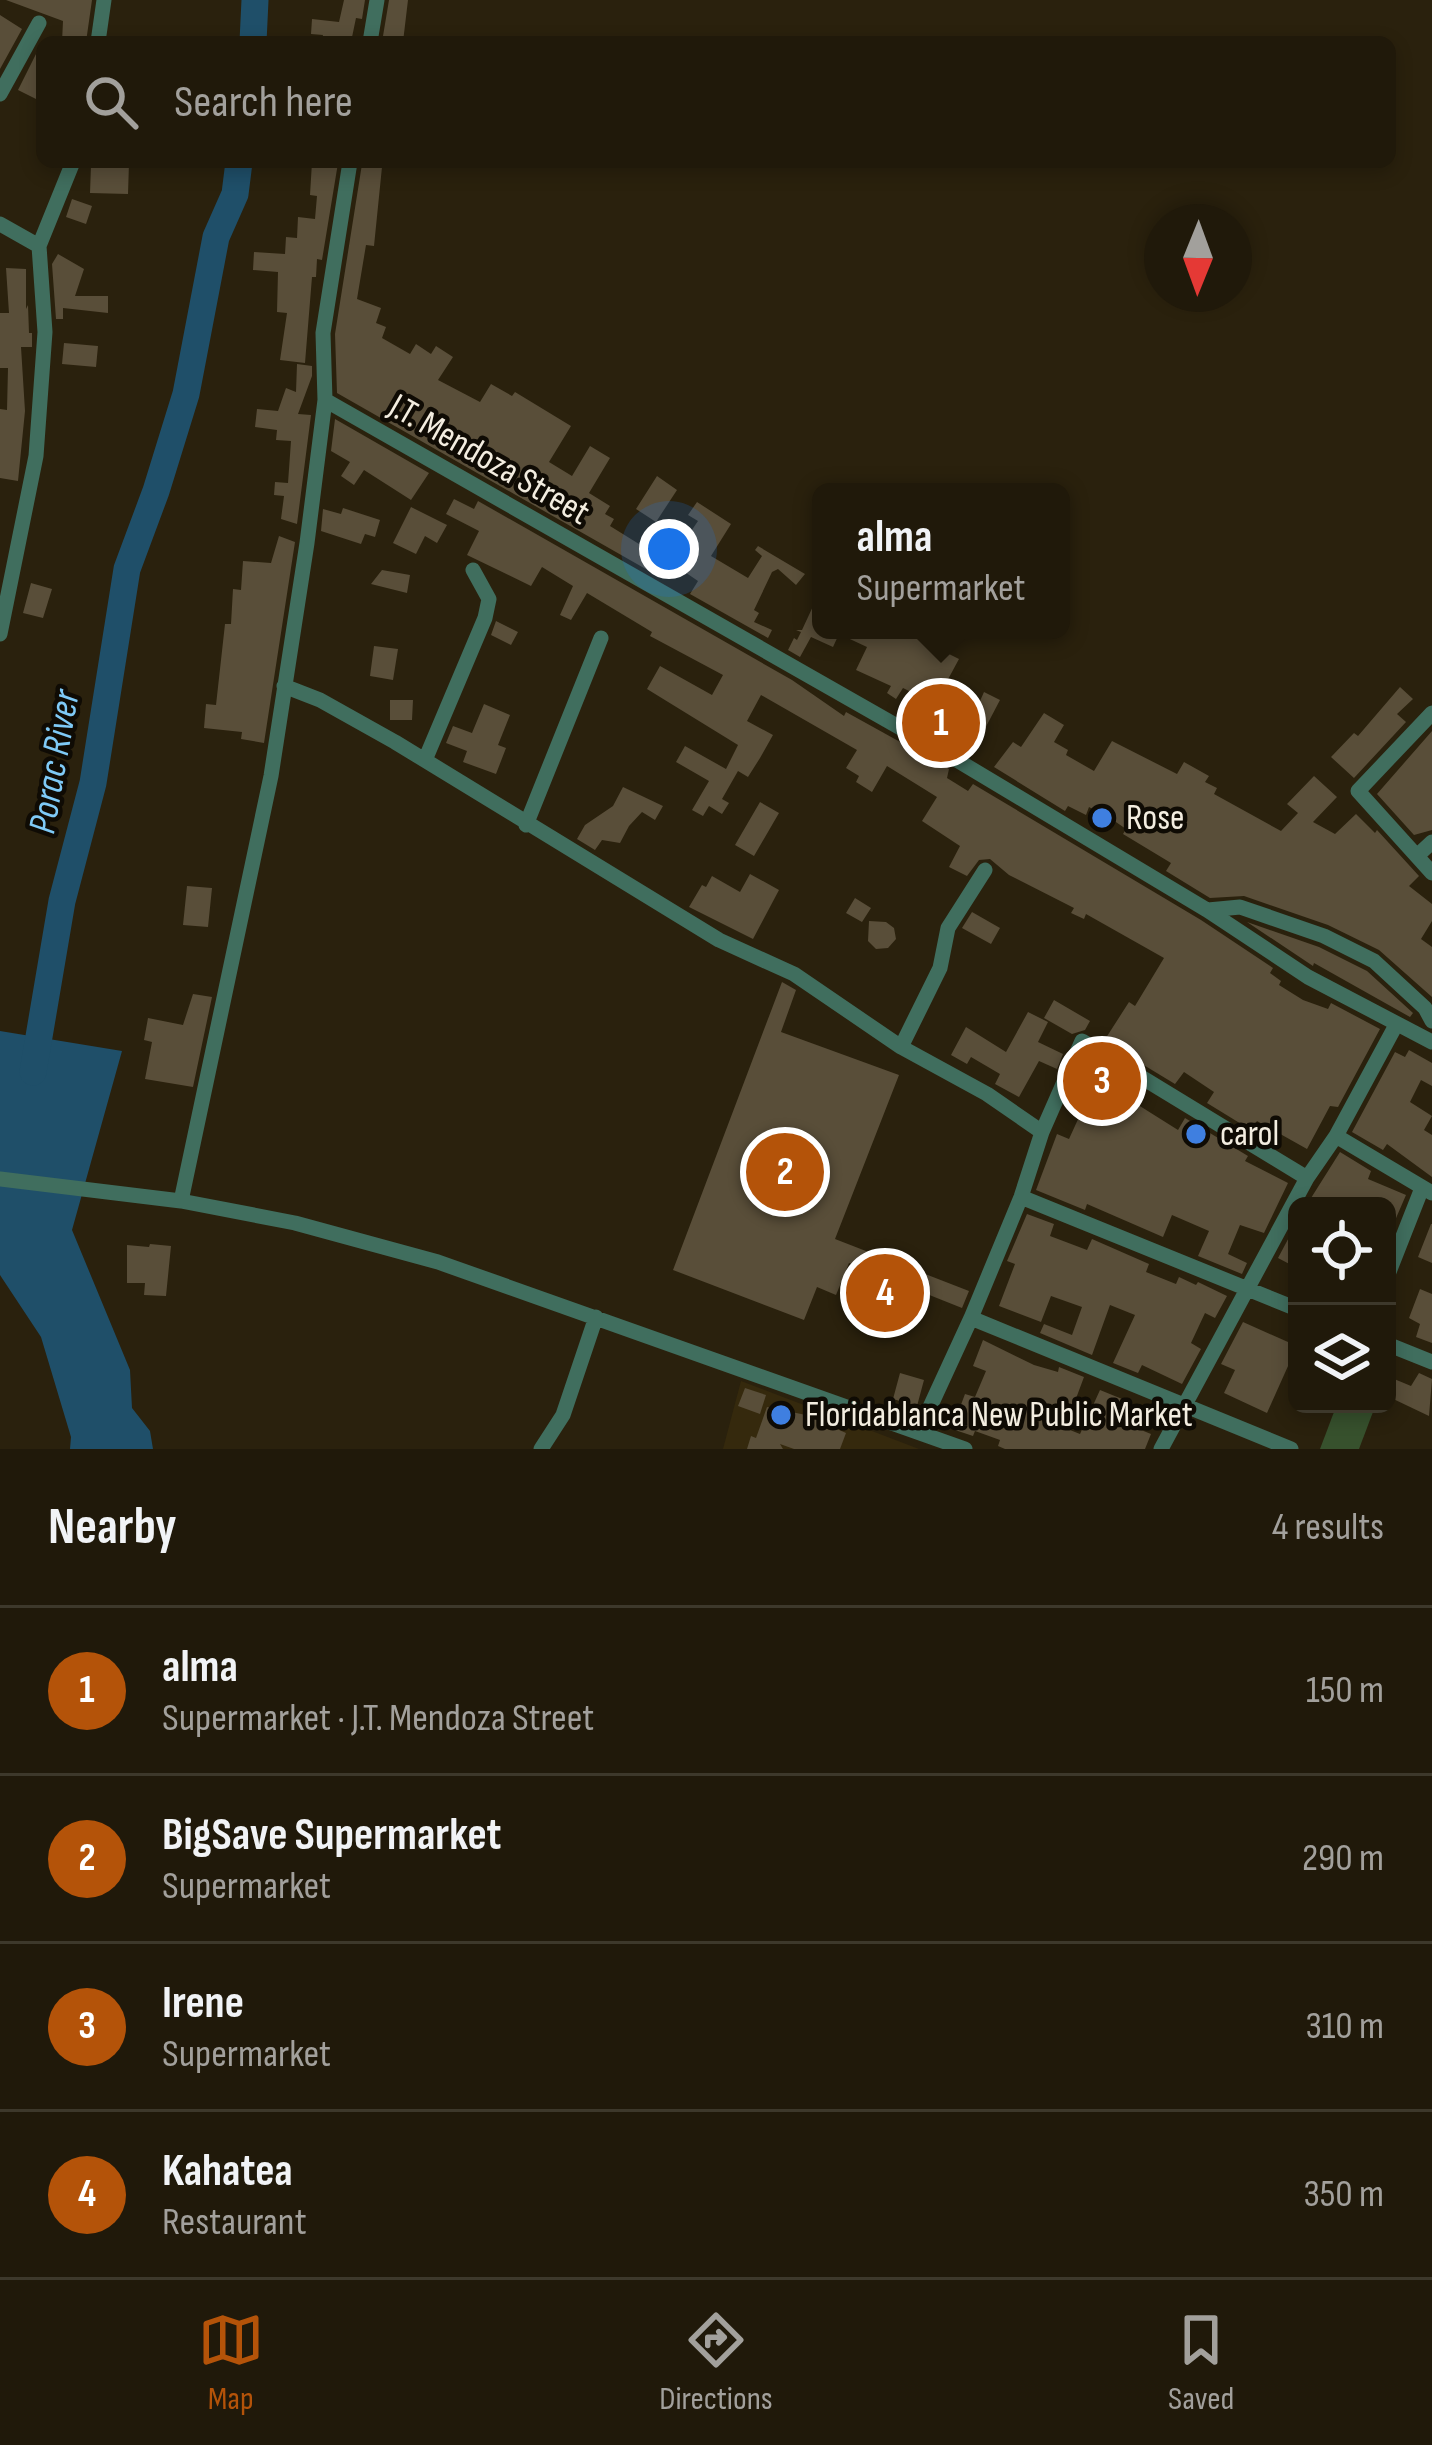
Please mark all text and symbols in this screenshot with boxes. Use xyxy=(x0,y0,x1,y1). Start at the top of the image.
search box xyxy=(36,36,1396,168)
icon: search xyxy=(78,69,144,135)
text: Search here xyxy=(174,75,353,130)
north arrow xyxy=(1144,204,1252,312)
street label: J.T. Mendoza Street xyxy=(380,385,597,535)
popup xyxy=(812,483,1070,639)
text: alma xyxy=(857,510,932,565)
your location xyxy=(639,519,699,579)
text: Supermarket xyxy=(857,565,1026,612)
pin: 1 xyxy=(902,678,980,768)
water label: Porac River xyxy=(19,685,91,837)
place label: Rose xyxy=(1126,797,1185,840)
marker: Rose xyxy=(1089,805,1115,831)
pin: 3 xyxy=(1063,1036,1141,1126)
place label: carol xyxy=(1220,1113,1279,1156)
marker: carol xyxy=(1183,1121,1209,1147)
pin: 2 xyxy=(746,1127,824,1217)
map controls xyxy=(1288,1197,1396,1413)
button: locate xyxy=(1288,1197,1396,1305)
pin: 4 xyxy=(846,1248,924,1338)
button: layers xyxy=(1288,1305,1396,1413)
place label: Floridablanca New Public Market xyxy=(805,1394,1193,1437)
marker: Floridablanca New Public Market xyxy=(768,1402,794,1428)
text: Nearby xyxy=(48,1497,177,1558)
text: 4 results xyxy=(1272,1504,1384,1551)
text: alma xyxy=(162,1640,238,1695)
text: 1 xyxy=(79,1667,95,1714)
text: 150 m xyxy=(1306,1667,1384,1714)
text: Supermarket · J.T. Mendoza Street xyxy=(162,1695,594,1742)
text: BigSave Supermarket xyxy=(162,1808,501,1863)
text: 2 xyxy=(78,1835,96,1882)
text: 290 m xyxy=(1302,1835,1384,1882)
text: Supermarket xyxy=(162,1863,331,1910)
text: Irene xyxy=(162,1976,244,2031)
text: 3 xyxy=(78,2003,96,2050)
text: 310 m xyxy=(1305,2003,1384,2050)
text: Supermarket xyxy=(162,2031,331,2078)
text: Kahatea xyxy=(162,2144,293,2199)
text: 4 xyxy=(78,2171,96,2218)
text: 350 m xyxy=(1303,2171,1384,2218)
text: Restaurant xyxy=(162,2199,307,2246)
tab: Map xyxy=(198,2307,264,2419)
tab: Directions xyxy=(659,2307,773,2419)
tab: Saved xyxy=(1168,2307,1234,2419)

